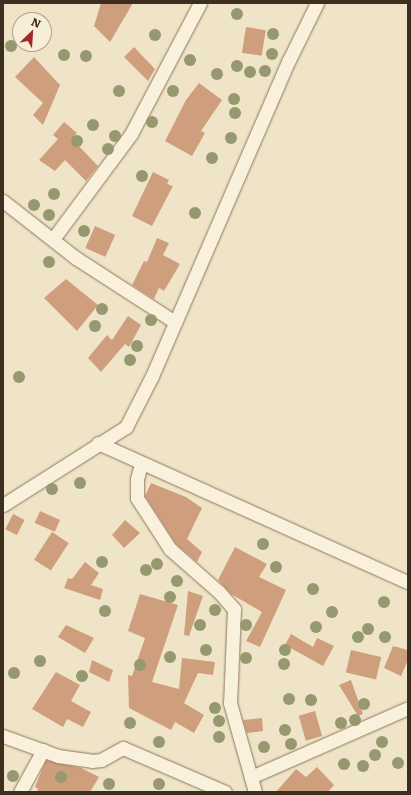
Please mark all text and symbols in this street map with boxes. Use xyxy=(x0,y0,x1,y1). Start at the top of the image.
north arrow xyxy=(12,12,52,52)
text: N xyxy=(29,13,44,31)

